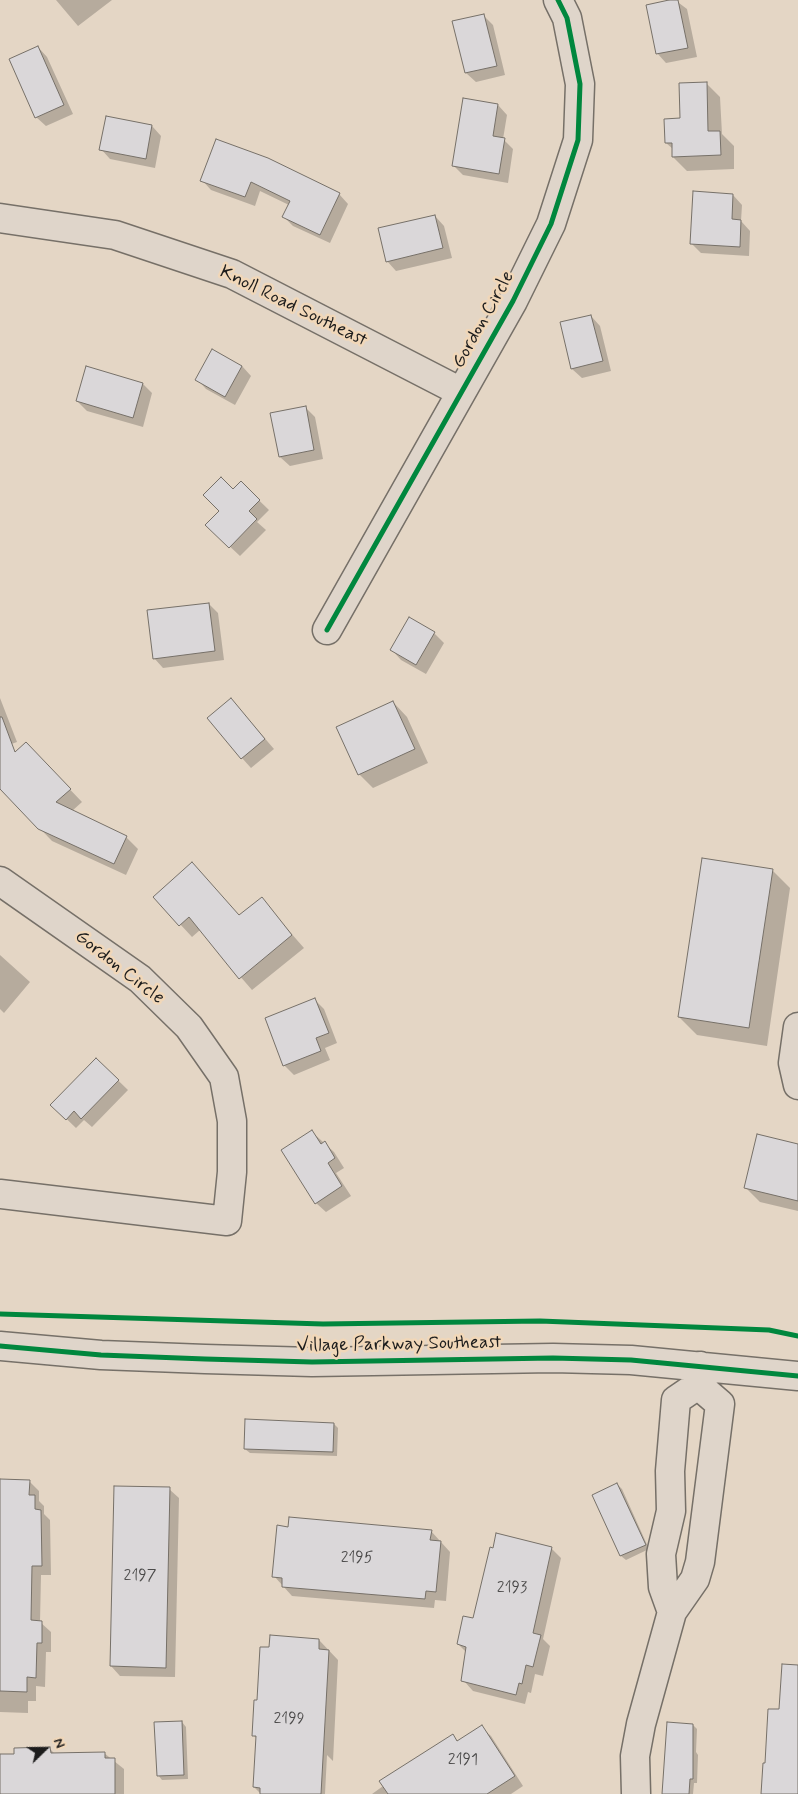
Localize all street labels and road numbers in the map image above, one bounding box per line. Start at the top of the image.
street label: Knoll Road Southeast [215,261,371,353]
street label: Gordon Circle [448,267,520,373]
street label: Gordon Circle [70,926,168,1010]
street label: Village Parkway Southeast [296,1332,502,1358]

